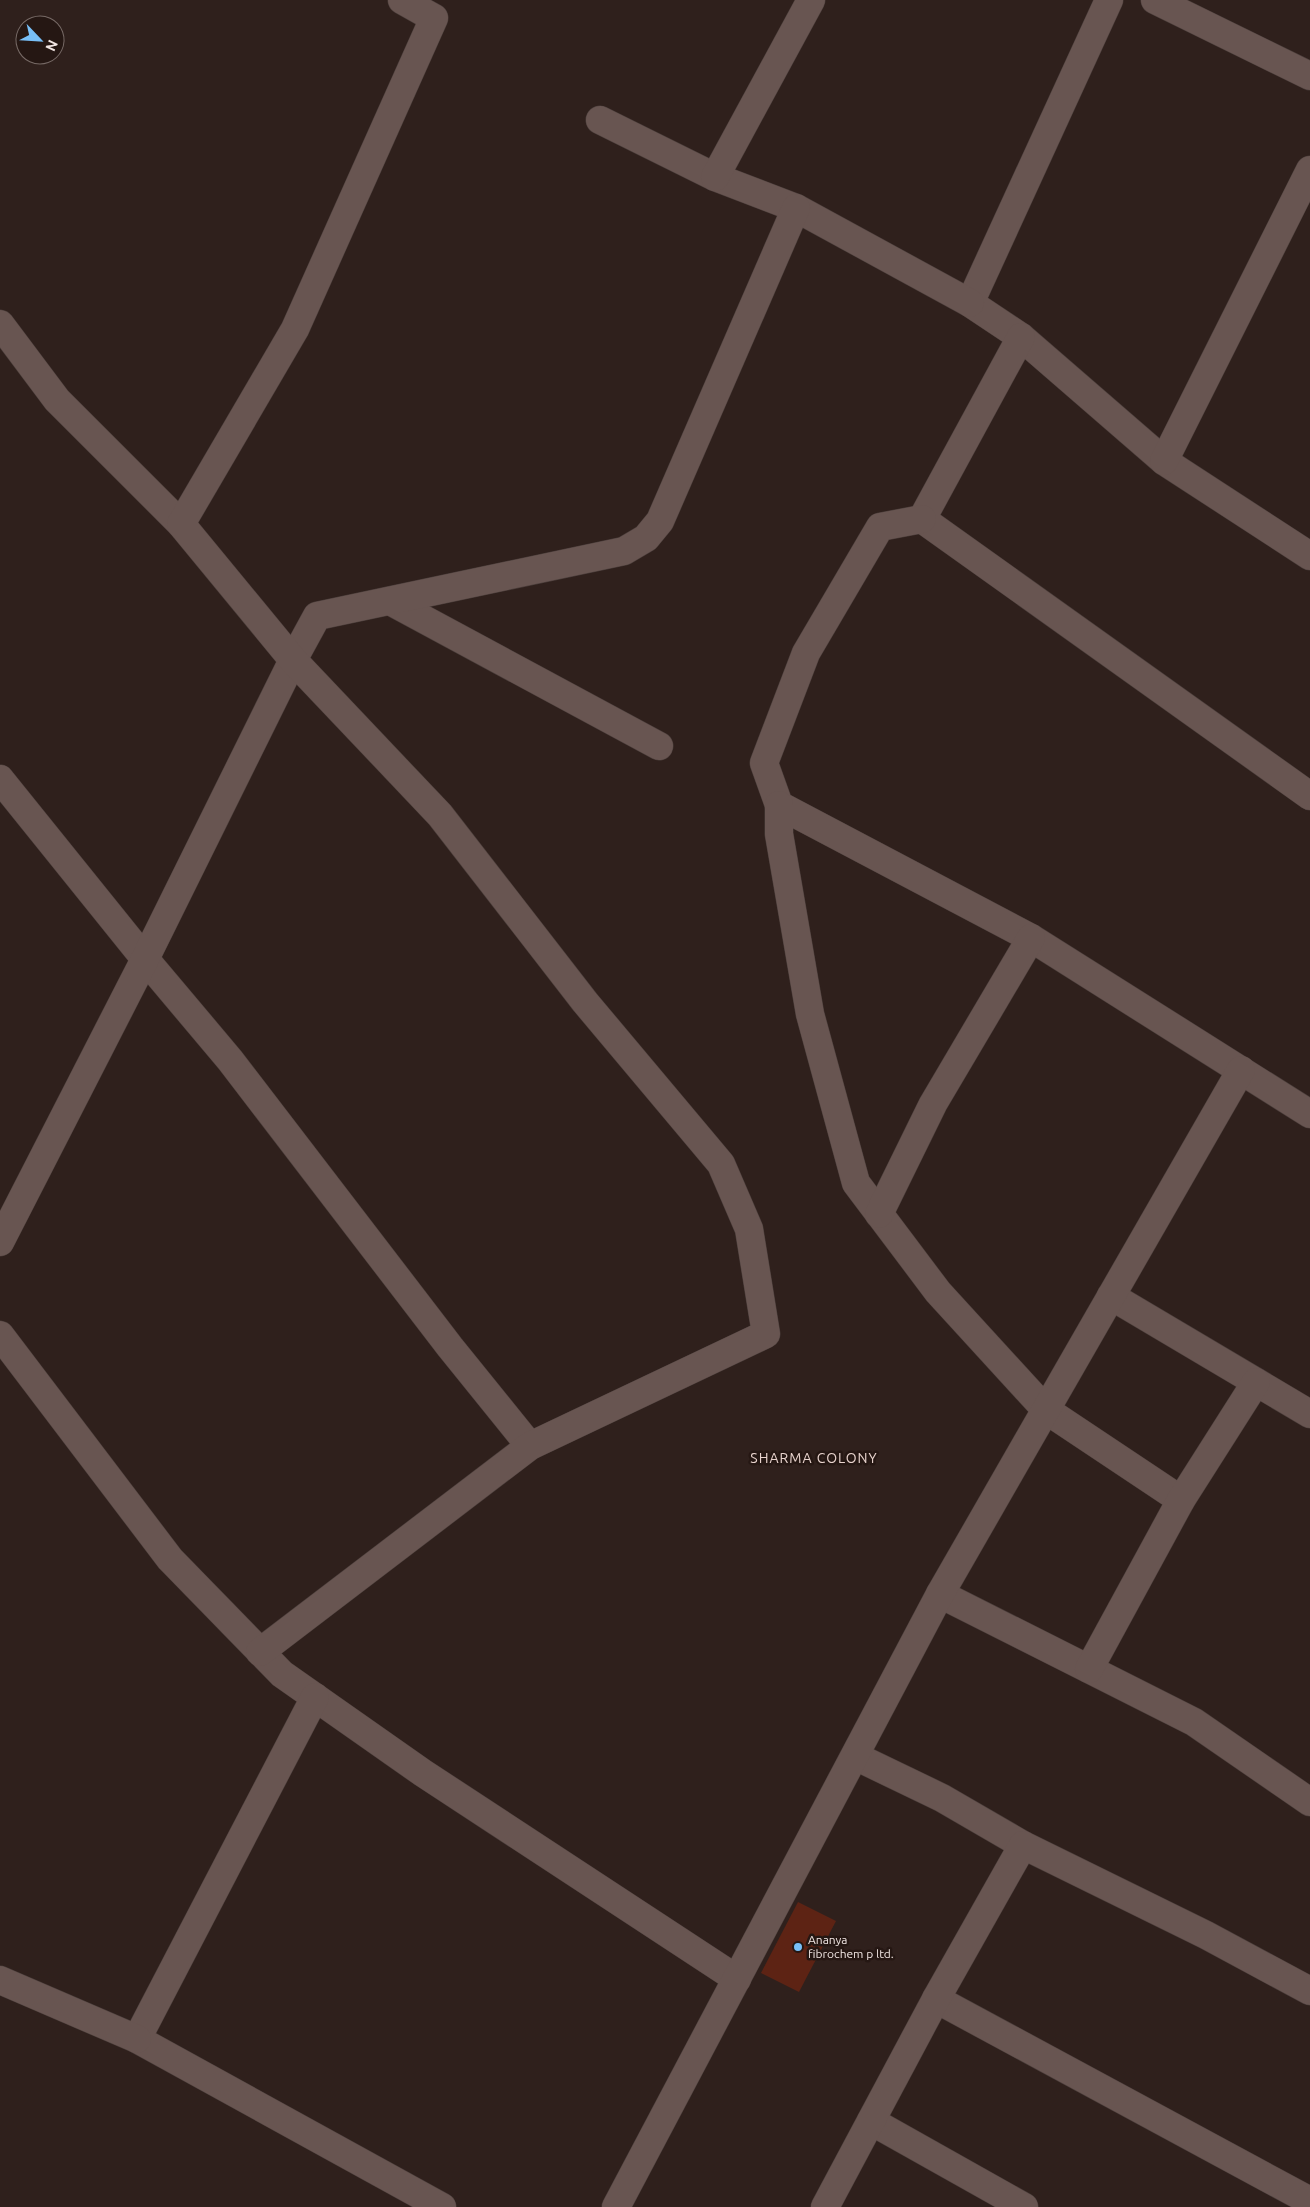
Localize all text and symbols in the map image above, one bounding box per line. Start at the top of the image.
north arrow [15,15,65,65]
text: N [42,37,61,54]
district label: SHARMA COLONY [750,1450,878,1466]
place label: Ananya fibrochem p ltd. [808,1933,894,1960]
marker: Ananya fibrochem p ltd. [792,1941,804,1953]

